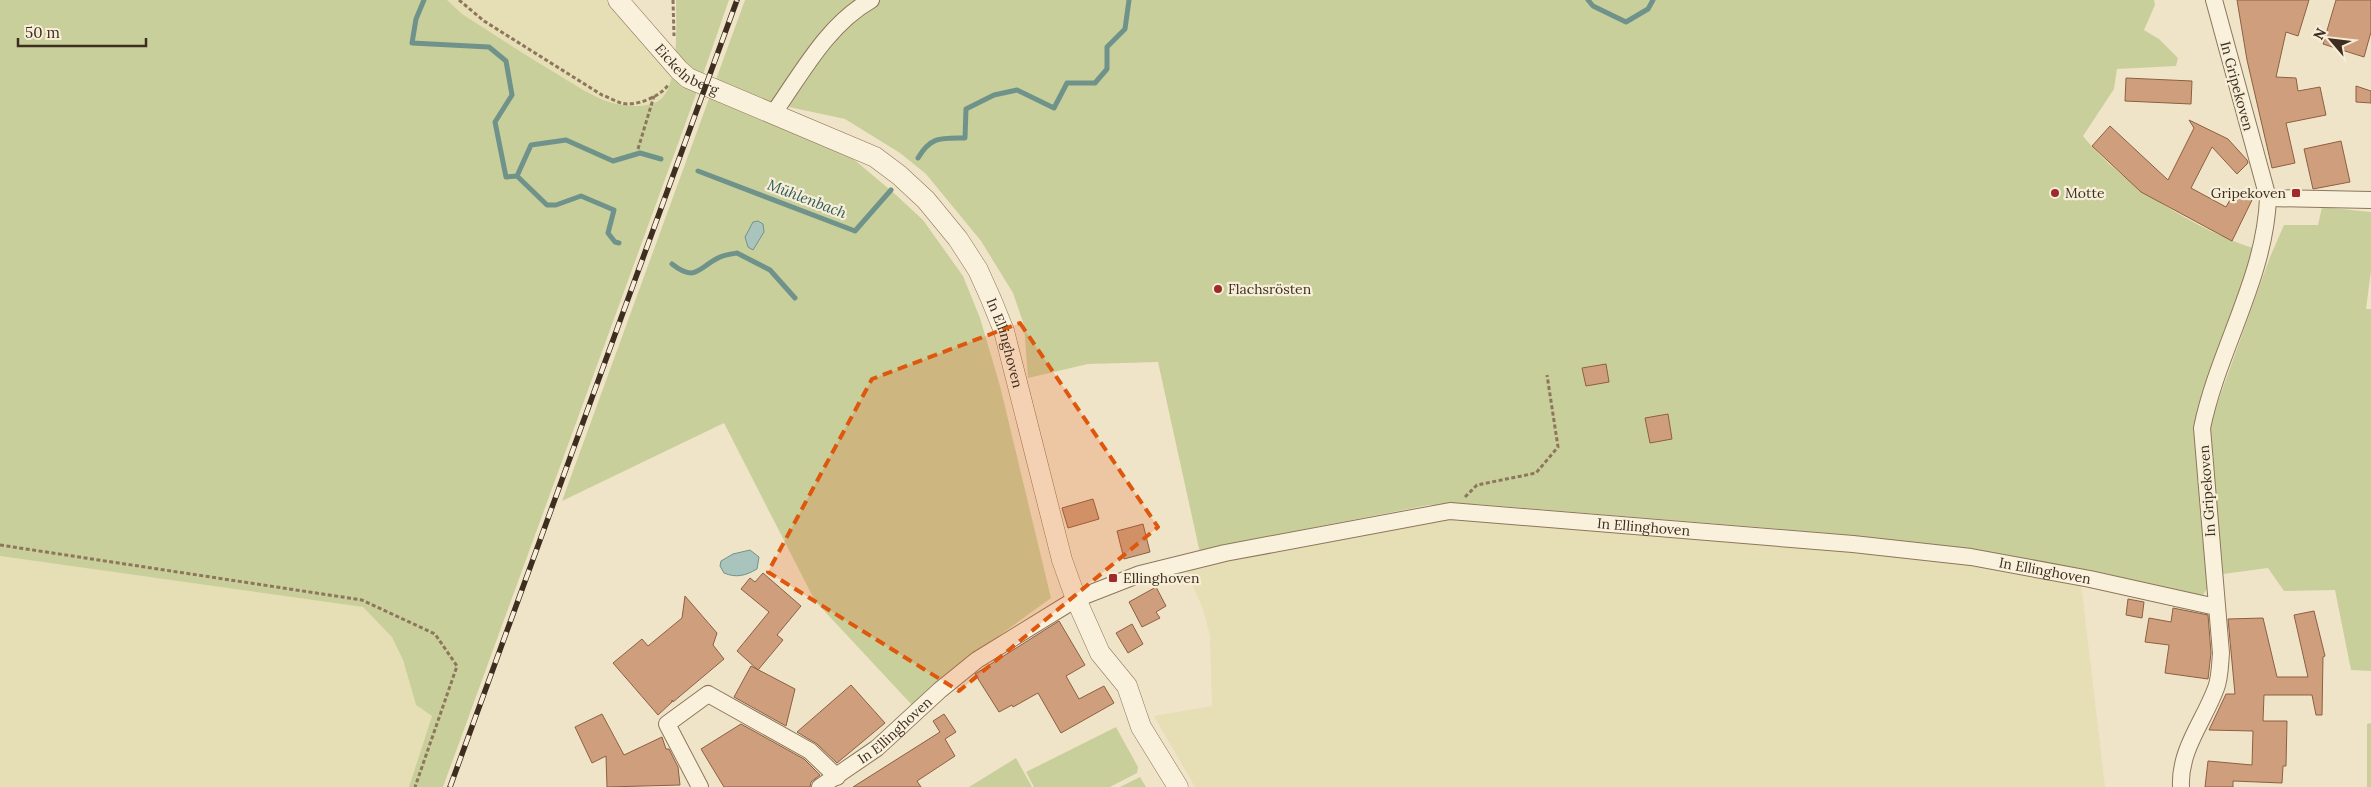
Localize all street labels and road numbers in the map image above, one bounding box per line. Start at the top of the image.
street label: In Gripekoven [2216,39,2258,133]
street label: Eickelnberg [651,40,722,99]
street label: In Ellinghoven [983,295,1027,390]
street label: In Gripekoven [2195,444,2219,538]
street label: In Ellinghoven [1596,514,1691,540]
street label: In Ellinghoven [1997,553,2093,588]
street label: In Ellinghoven [854,693,936,768]

